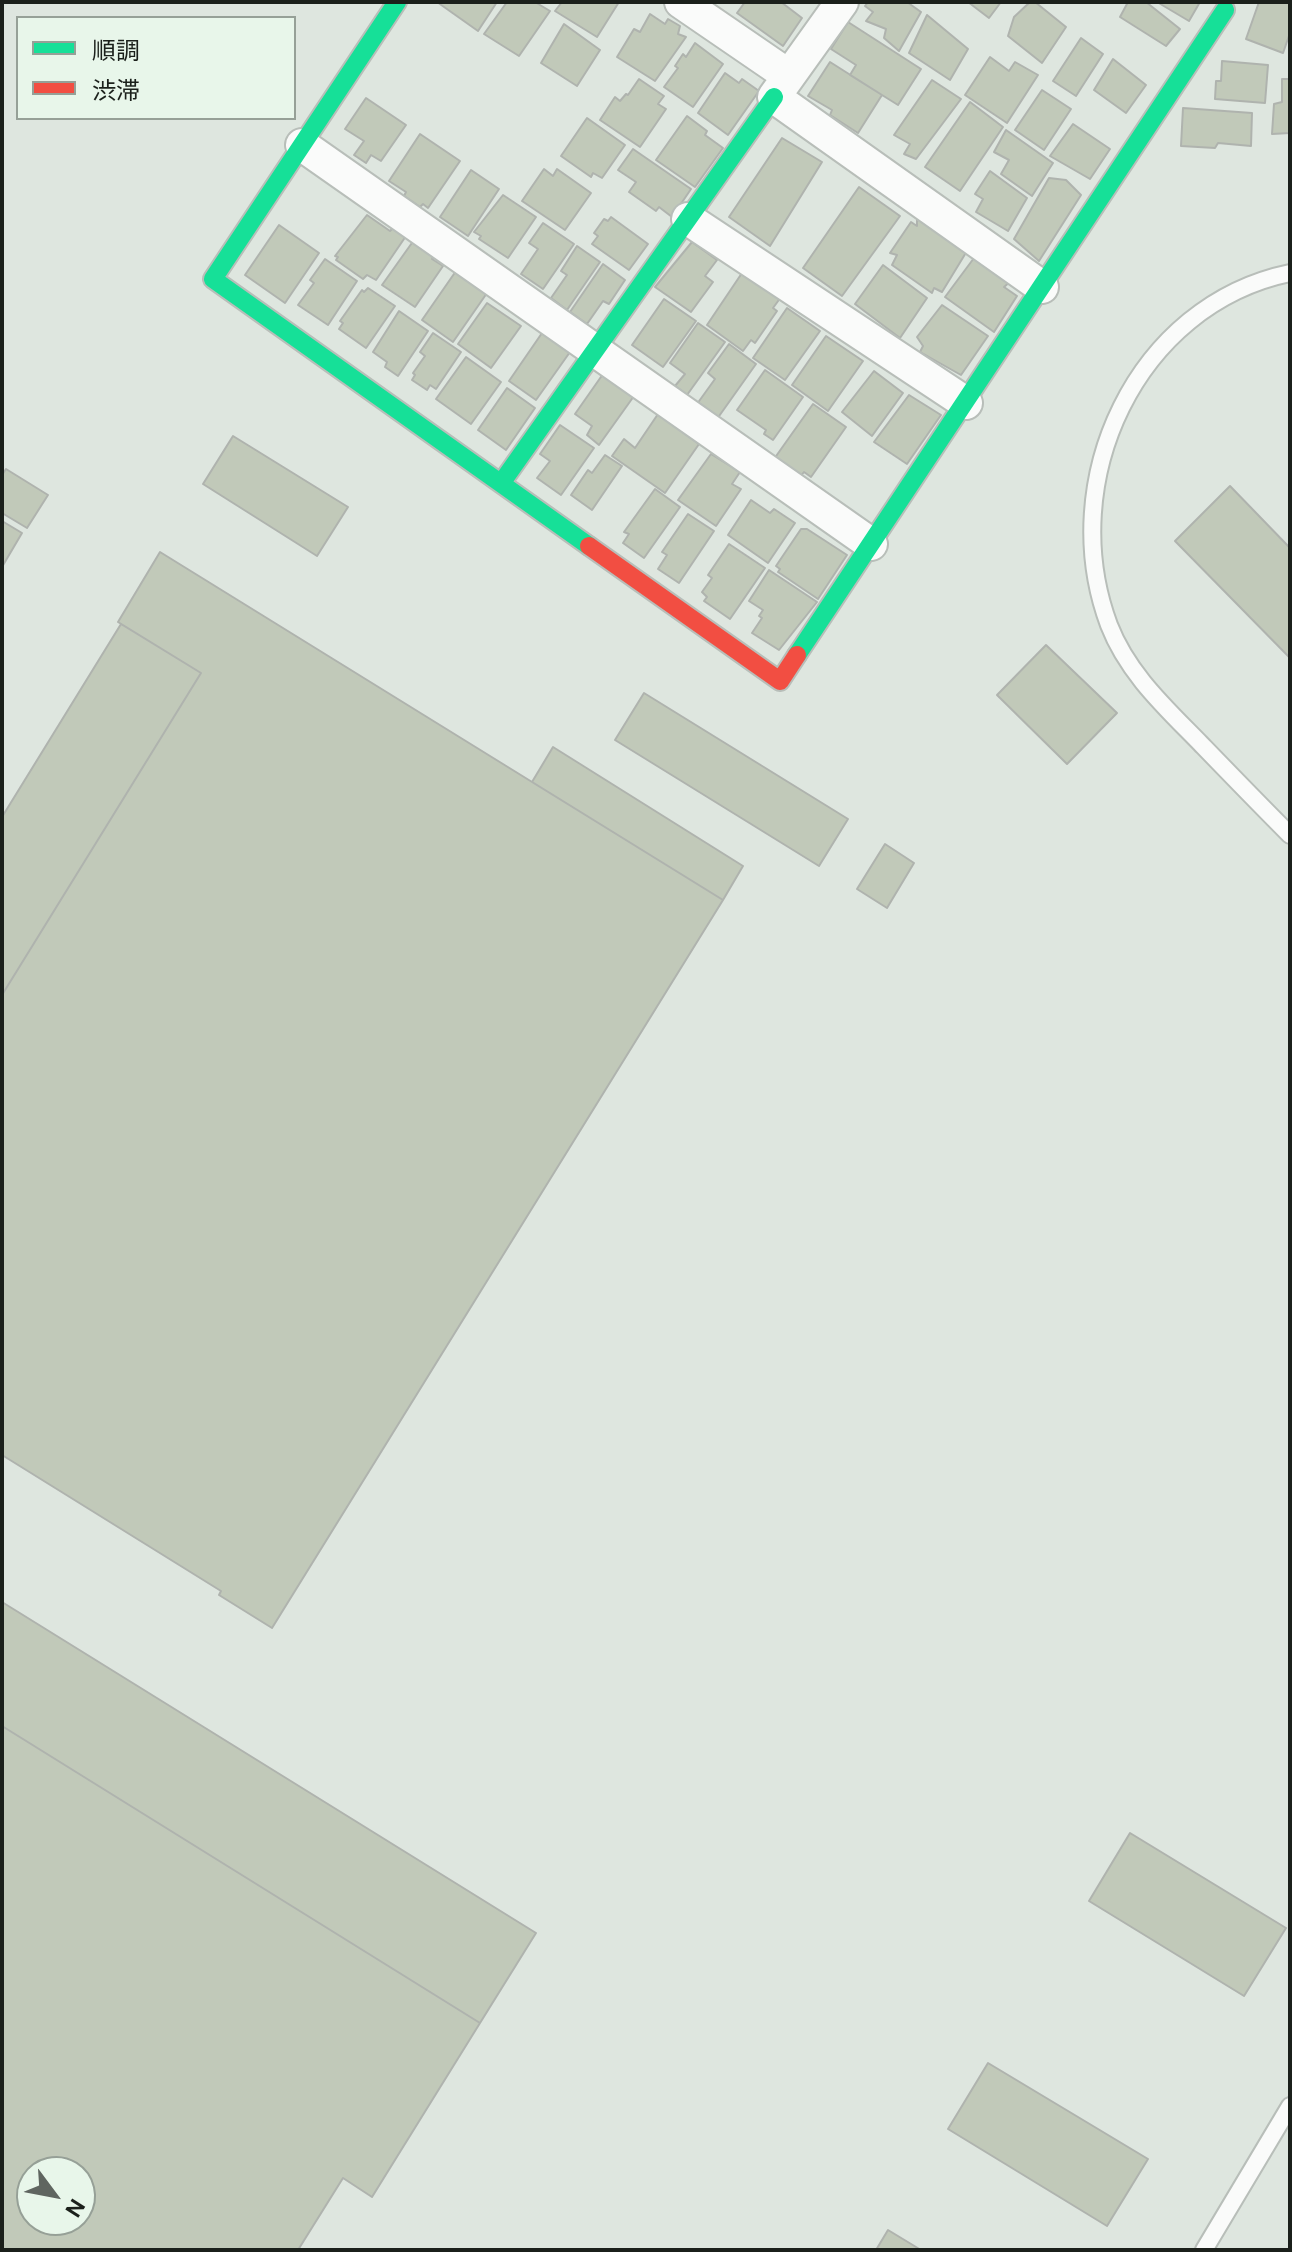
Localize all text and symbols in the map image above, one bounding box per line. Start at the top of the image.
legend [16,16,296,120]
text: 順調 [92,35,140,66]
text: 渋滞 [92,75,140,106]
north arrow [16,2156,96,2236]
text: N [59,2193,92,2222]

